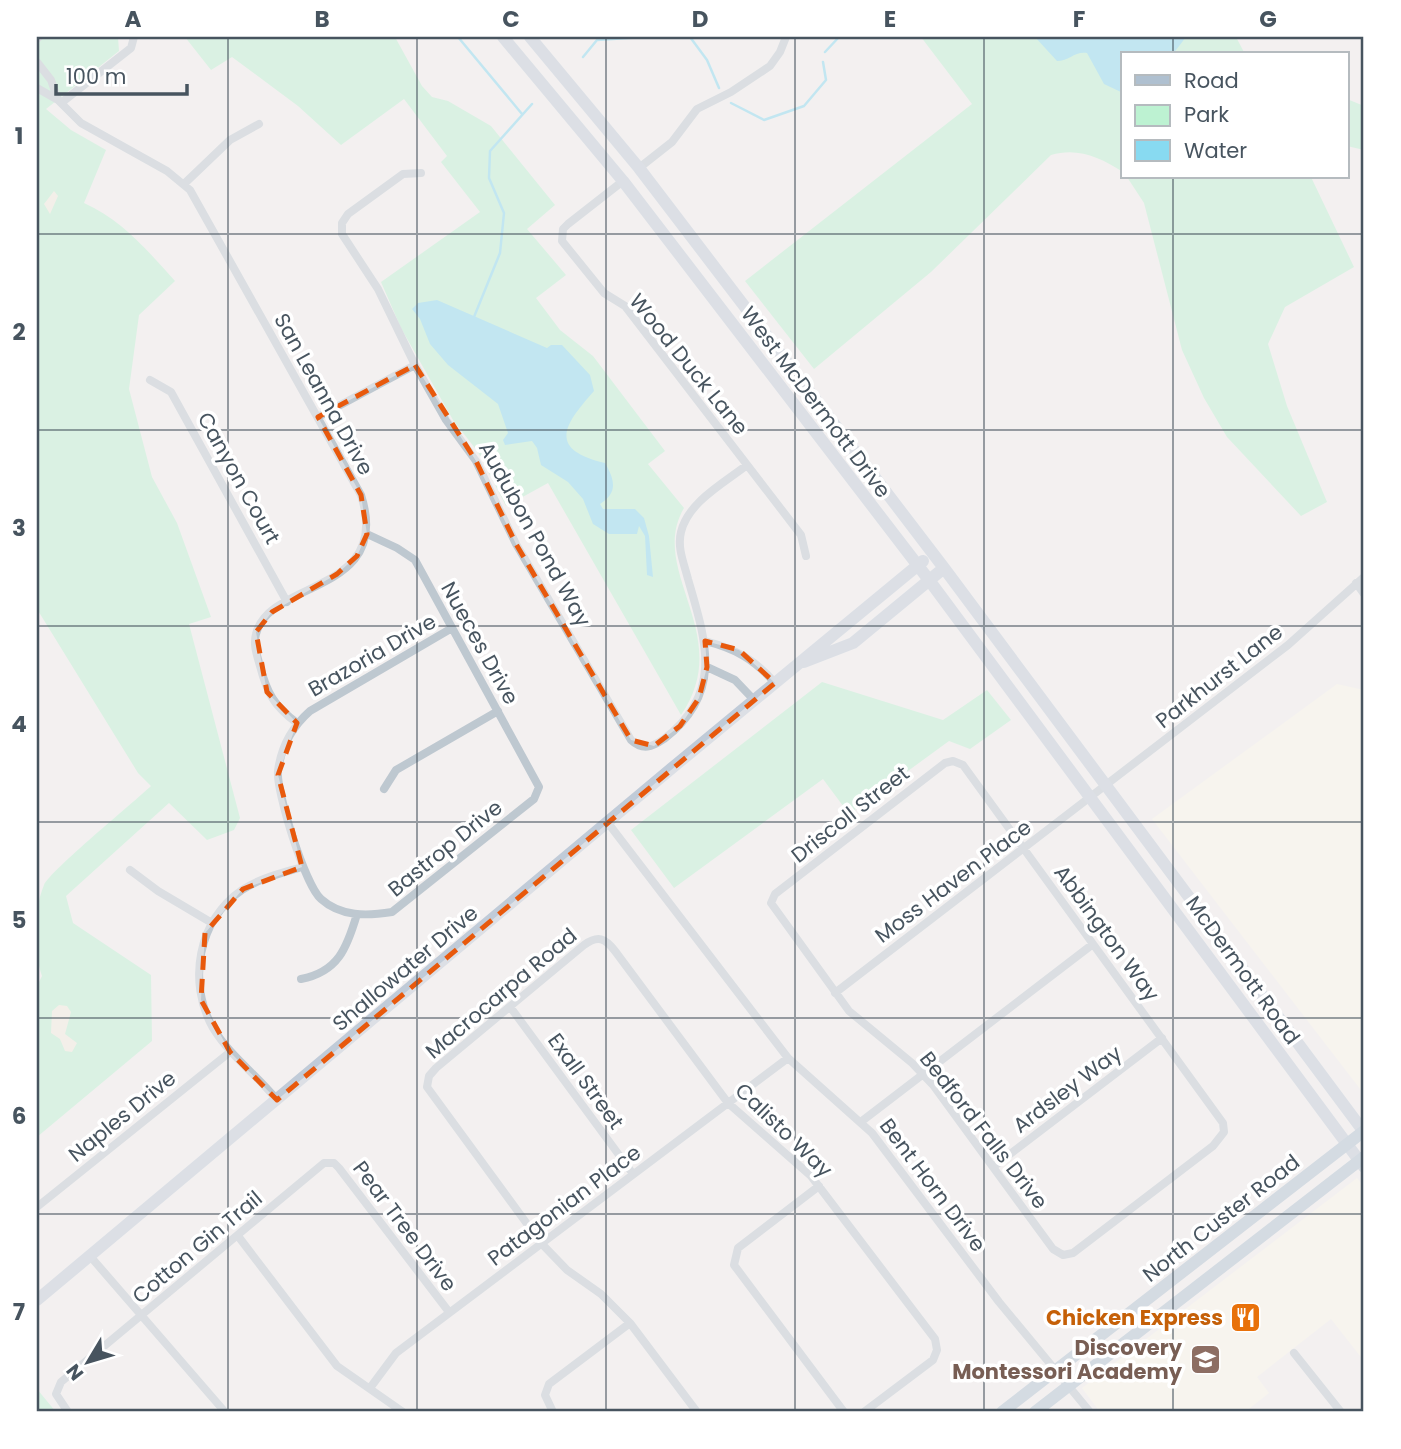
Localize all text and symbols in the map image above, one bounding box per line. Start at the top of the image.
text: A [125,3,142,35]
text: B [314,3,330,35]
text: C [502,3,520,35]
text: D [692,3,708,35]
text: E [884,3,896,35]
text: F [1073,3,1085,35]
text: G [1259,3,1277,35]
scale bar [56,52,187,96]
legend [1121,52,1348,178]
text: 100 m [66,62,126,91]
text: Road [1184,66,1239,95]
text: Park [1184,100,1229,129]
text: 1 [15,120,23,152]
text: Water [1184,136,1247,165]
street label: Wood Duck Lane [623,287,755,441]
street label: West McDermott Drive [734,300,898,504]
street label: San Leanna Drive [267,308,381,480]
text: 2 [12,316,26,348]
street label: Canyon Court [191,407,287,549]
street label: Audubon Pond Way [472,436,598,632]
text: 3 [12,512,26,544]
street label: Nueces Drive [434,576,526,710]
street label: Brazoria Drive [303,607,441,703]
street label: Parkhurst Lane [1150,617,1288,735]
text: 4 [11,708,27,740]
street label: Driscoll Street [785,759,915,869]
street label: Bastrop Drive [382,793,508,903]
street label: Moss Haven Place [869,813,1037,949]
street label: Abbington Way [1048,859,1166,1007]
street label: McDermott Road [1179,890,1307,1050]
street label: Shallowater Drive [326,898,484,1038]
text: 5 [12,904,26,936]
street label: Macrocarpa Road [419,921,583,1065]
street label: Exall Street [541,1027,631,1135]
street label: Ardsley Way [1007,1038,1127,1139]
street label: Bedford Falls Drive [913,1045,1055,1215]
street label: Naples Drive [62,1064,182,1168]
street label: Calisto Way [729,1076,839,1184]
text: 6 [12,1100,26,1132]
street label: Bent Horn Drive [873,1112,993,1258]
street label: Patagonian Place [481,1138,647,1272]
street label: North Custer Road [1136,1147,1306,1289]
street label: Pear Tree Drive [346,1155,464,1297]
street label: Cotton Gin Trail [126,1184,268,1310]
text: 7 [13,1296,25,1328]
restaurant icon: Chicken Express [1229,1300,1263,1334]
place label: Chicken Express [1046,1303,1223,1332]
north arrow [52,1326,122,1396]
place label: Discovery Montessori Academy [952,1333,1183,1386]
school or university icon: Discovery Montessori Academy [1188,1342,1222,1376]
text: N [60,1358,90,1386]

